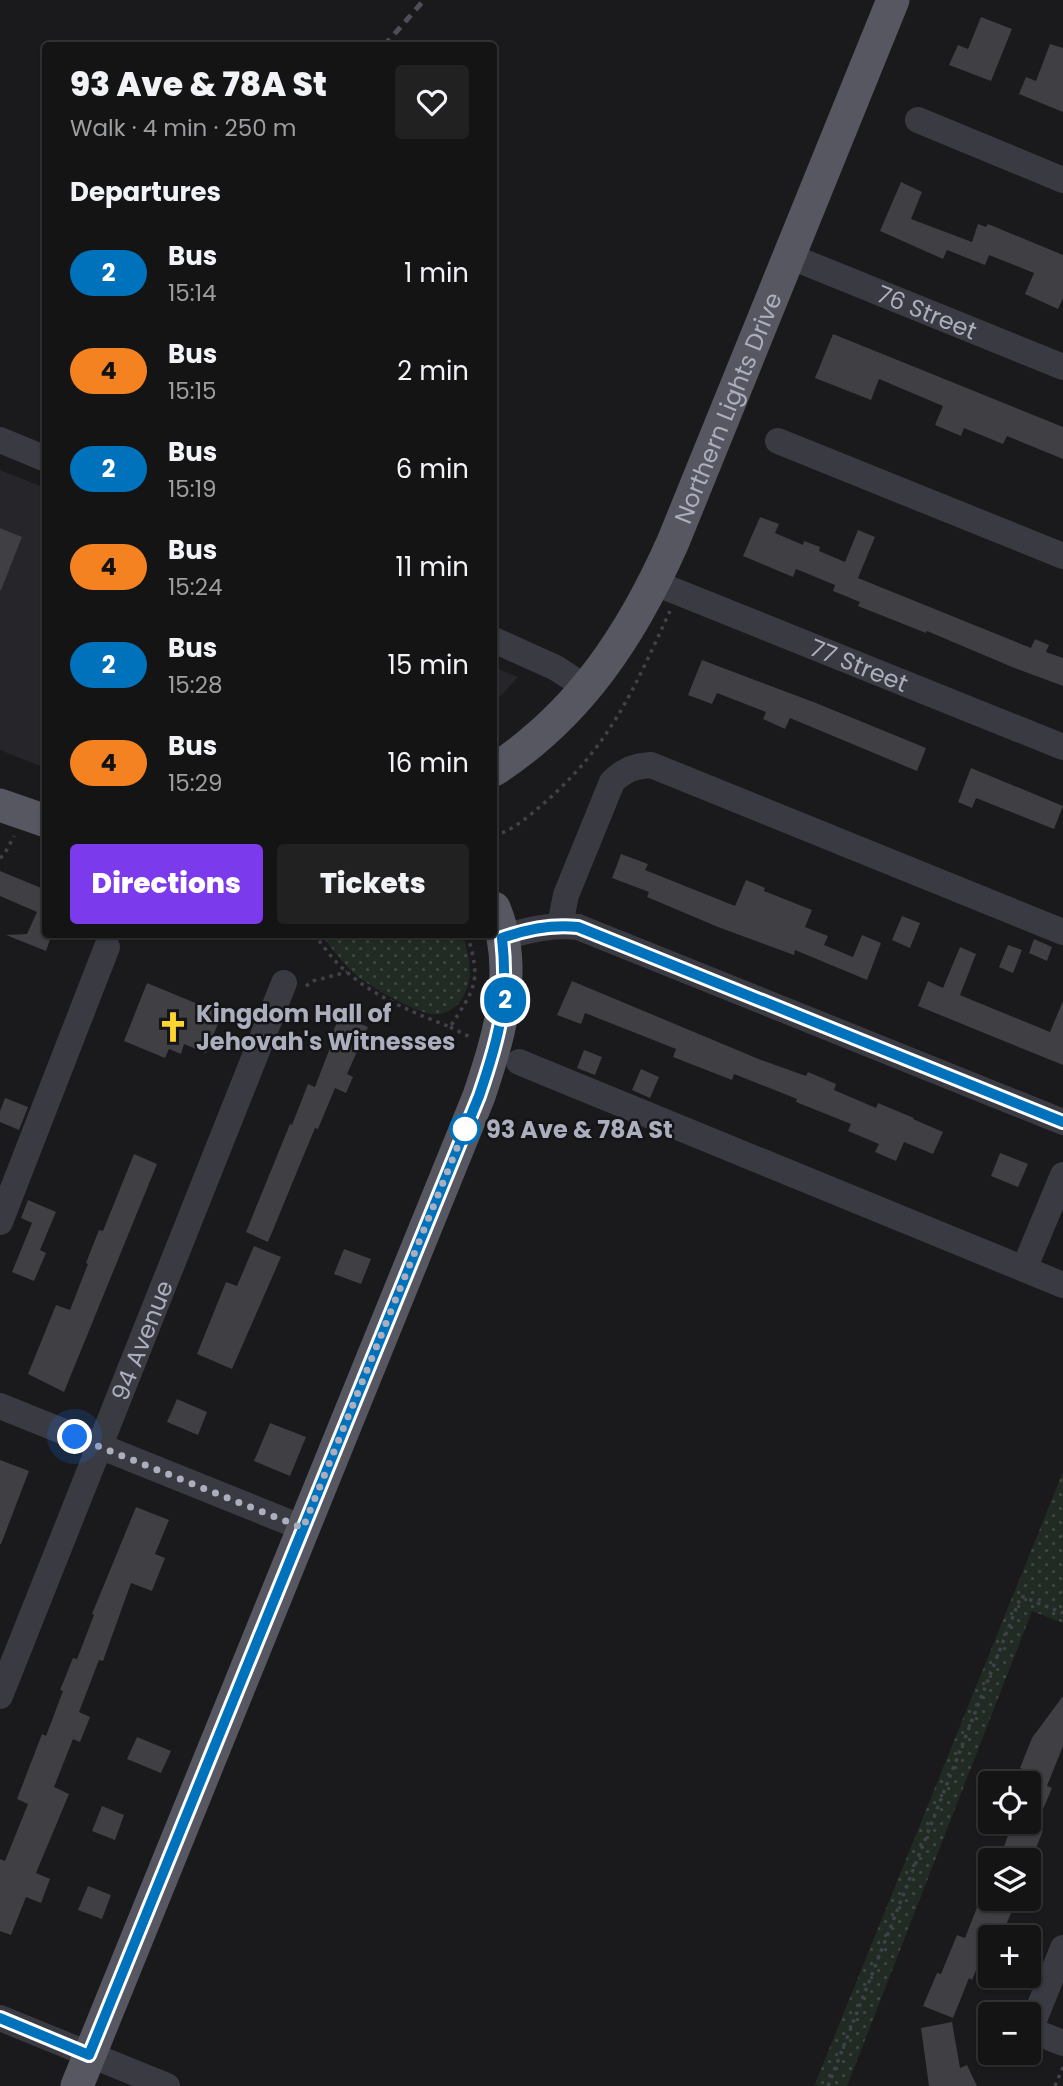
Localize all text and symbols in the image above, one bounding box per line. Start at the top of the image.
text: 93 Ave & 78A St [70,61,327,108]
button: heart [395,65,469,139]
text: Walk · 4 min · 250 m [70,112,296,144]
text: Departures [70,174,221,210]
text: Bus [168,238,217,274]
text: 1 min [404,255,469,291]
text: 2 [102,256,115,289]
text: 15:14 [168,277,217,309]
street label: 76 Street [872,277,982,347]
street label: Northern Lights Drive [666,287,789,528]
text: Bus [168,336,217,372]
text: 2 min [397,353,469,389]
text: 4 [100,354,117,387]
text: 15:15 [168,375,217,407]
text: Bus [168,434,217,470]
text: 6 min [396,451,469,487]
text: 2 [102,452,115,485]
text: 15:19 [168,473,217,505]
text: Bus [168,532,217,568]
text: 11 min [396,549,469,585]
text: 4 [100,550,117,583]
text: 15:24 [168,571,222,603]
text: Bus [168,630,217,666]
street label: 77 Street [805,631,913,700]
text: 15 min [388,647,469,683]
text: 2 [102,648,115,681]
text: 15:28 [168,669,222,701]
text: Bus [168,728,217,764]
text: 16 min [387,745,469,781]
text: 4 [100,746,117,779]
text: 15:29 [168,767,222,799]
button: Directions [70,844,263,924]
button: Tickets [277,844,469,924]
line badge: 2 [482,977,528,1023]
text: 2 [498,983,512,1016]
place label: Kingdom Hall of Jehovah's Witnesses [196,997,455,1058]
church icon: Kingdom Hall of Jehovah's Witnesses [156,1010,190,1044]
place label: 93 Ave & 78A St [486,1113,673,1146]
marker: 93 Ave & 78A St [450,1114,480,1144]
street label: 94 Avenue [103,1275,181,1405]
your location [57,1419,92,1454]
map controls [978,1771,1041,2065]
button: locate [978,1771,1041,1834]
button: layers [978,1848,1041,1911]
button: + [978,1925,1041,1988]
button: − [978,2002,1041,2065]

